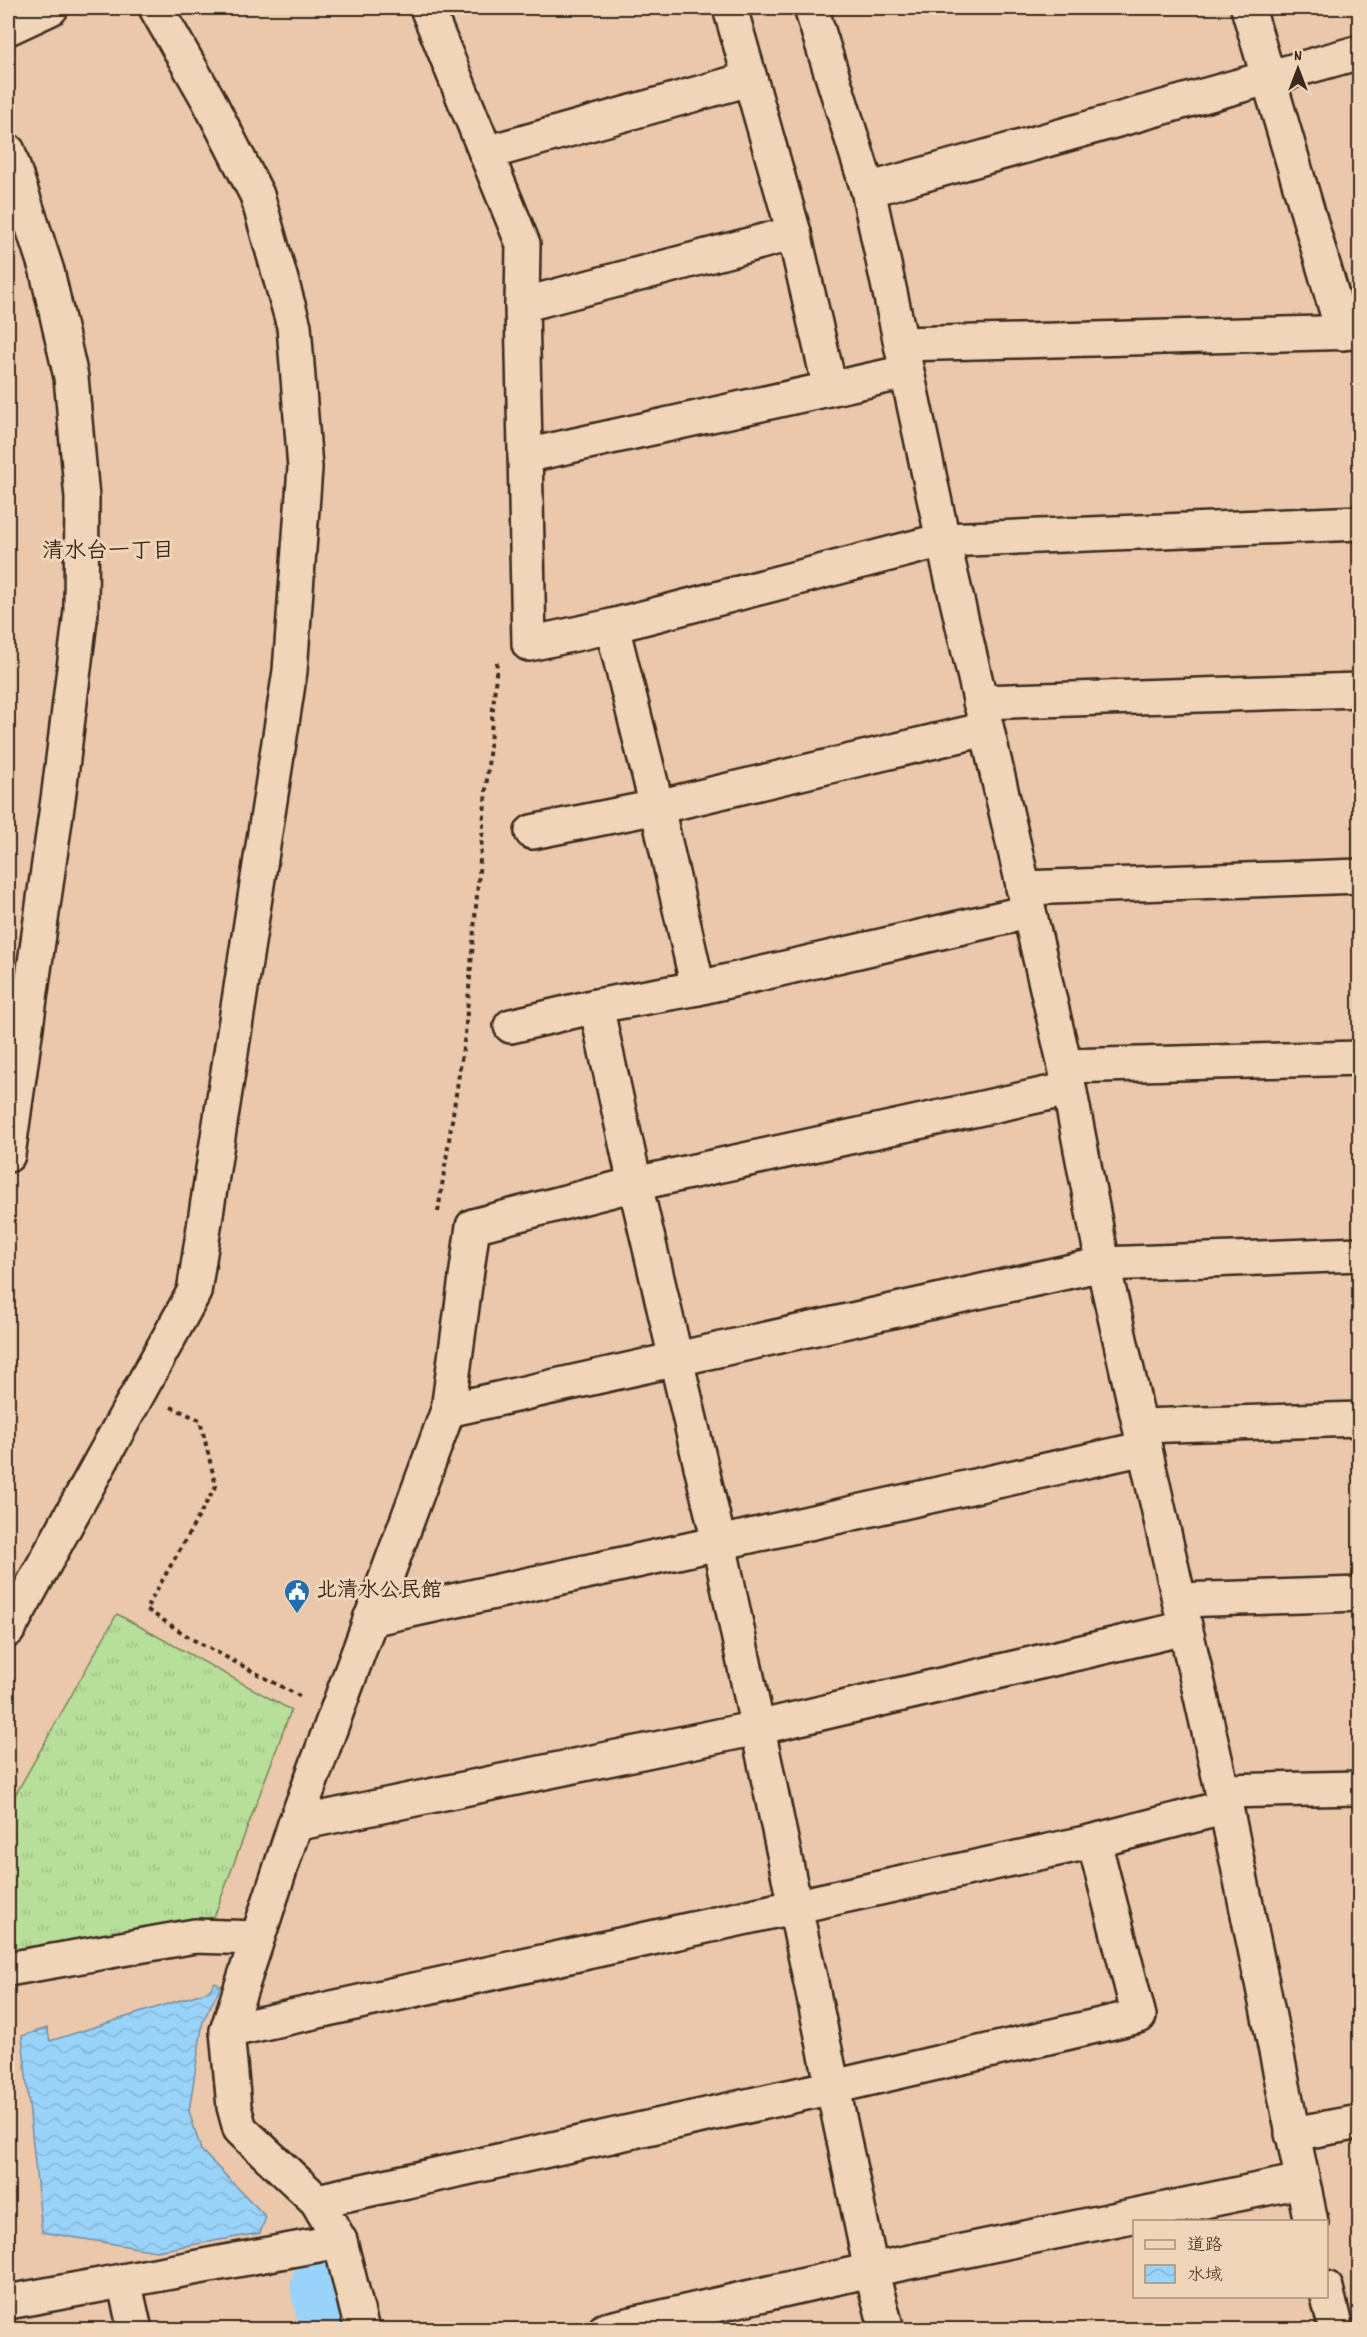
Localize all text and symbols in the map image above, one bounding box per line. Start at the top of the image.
north arrow [1268,39,1328,99]
text: N [1294,45,1302,68]
district label: 清水台一丁目 [42,537,174,568]
public building icon: 北清水公民館 [282,1577,312,1615]
place label: 北清水公民館 [316,1577,442,1607]
legend [1133,2220,1328,2298]
text: 道路 [1187,2234,1223,2259]
text: 水域 [1187,2264,1223,2289]

